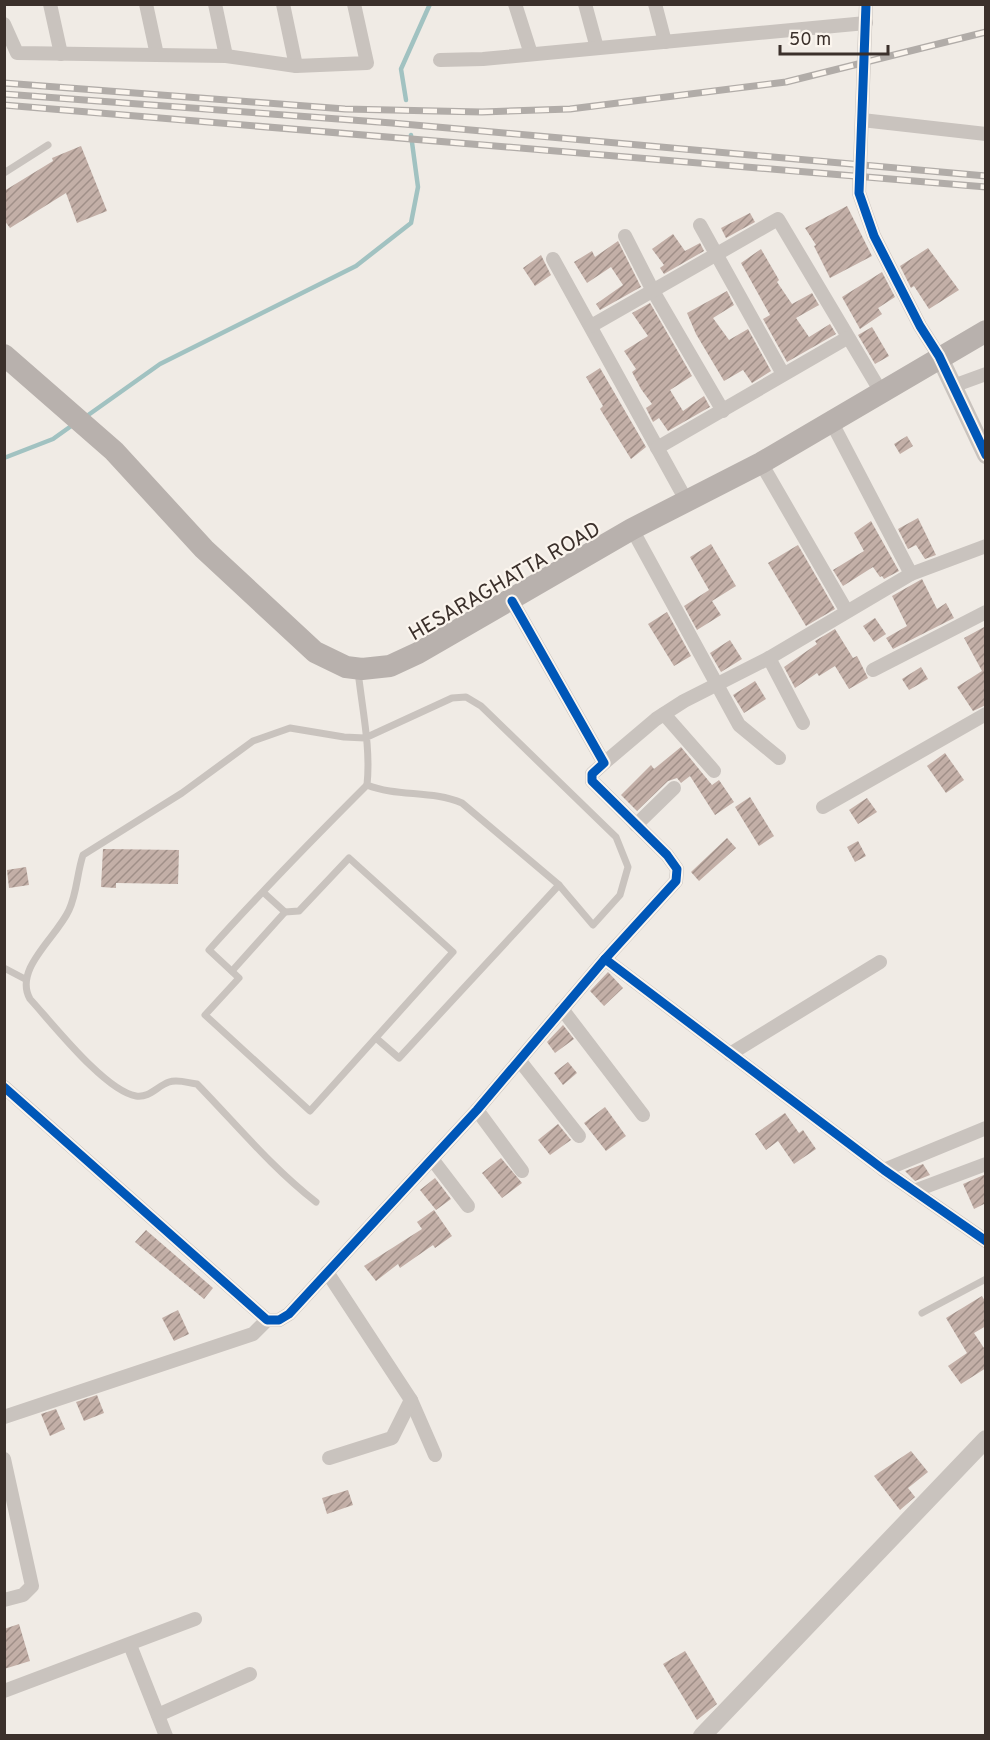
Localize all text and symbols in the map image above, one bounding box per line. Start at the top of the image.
scale bar [780,18,888,56]
text: 50 m [789,29,831,52]
street label: HESARAGHATTA ROAD [404,516,606,648]

